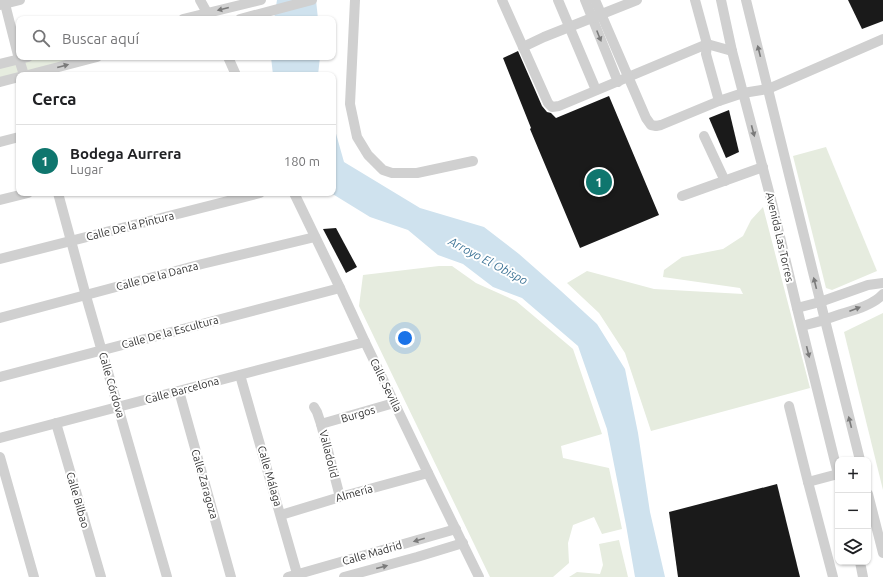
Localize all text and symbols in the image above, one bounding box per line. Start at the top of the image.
one-way arrow [217,7,229,13]
search box [16,16,336,60]
icon: search [30,27,52,49]
text: Buscar aquí [62,30,139,47]
one-way arrow [596,31,602,42]
one-way arrow [755,45,761,57]
one-way arrow [57,63,69,69]
text: Cerca [32,89,77,108]
one-way arrow [751,124,757,137]
text: Bodega Aurrera [70,145,182,162]
text: 1 [41,154,49,168]
text: 180 m [284,154,320,168]
text: Lugar [70,162,103,176]
pin: 1 [586,167,612,197]
street label: Avenida Las Torres [764,191,796,283]
street label: Calle De la Pintura [85,209,175,243]
water label: Arroyo El Obispo [446,234,530,287]
street label: Calle De la Danza [115,259,199,293]
one-way arrow [812,276,818,288]
one-way arrow [849,306,861,312]
street label: Calle De la Escultura [120,313,220,351]
your location [395,328,415,348]
one-way arrow [805,346,811,358]
street label: Calle Córdova [97,351,127,419]
street label: Calle Sevilla [368,356,404,414]
street label: Calle Barcelona [144,374,220,406]
street label: Burgos [340,403,377,425]
one-way arrow [847,416,853,428]
street label: Valladolid [317,429,341,479]
street label: Calle Málaga [256,444,284,508]
street label: Calle Zaragoza [189,448,221,520]
map controls [835,457,871,565]
button: + [835,457,871,493]
street label: Calle Bilbao [64,471,92,529]
street label: Almería [334,482,374,504]
button: − [835,493,871,529]
button: layers [835,529,871,565]
one-way arrow [412,537,424,543]
street label: Calle Madrid [341,539,403,567]
one-way arrow [375,563,388,569]

